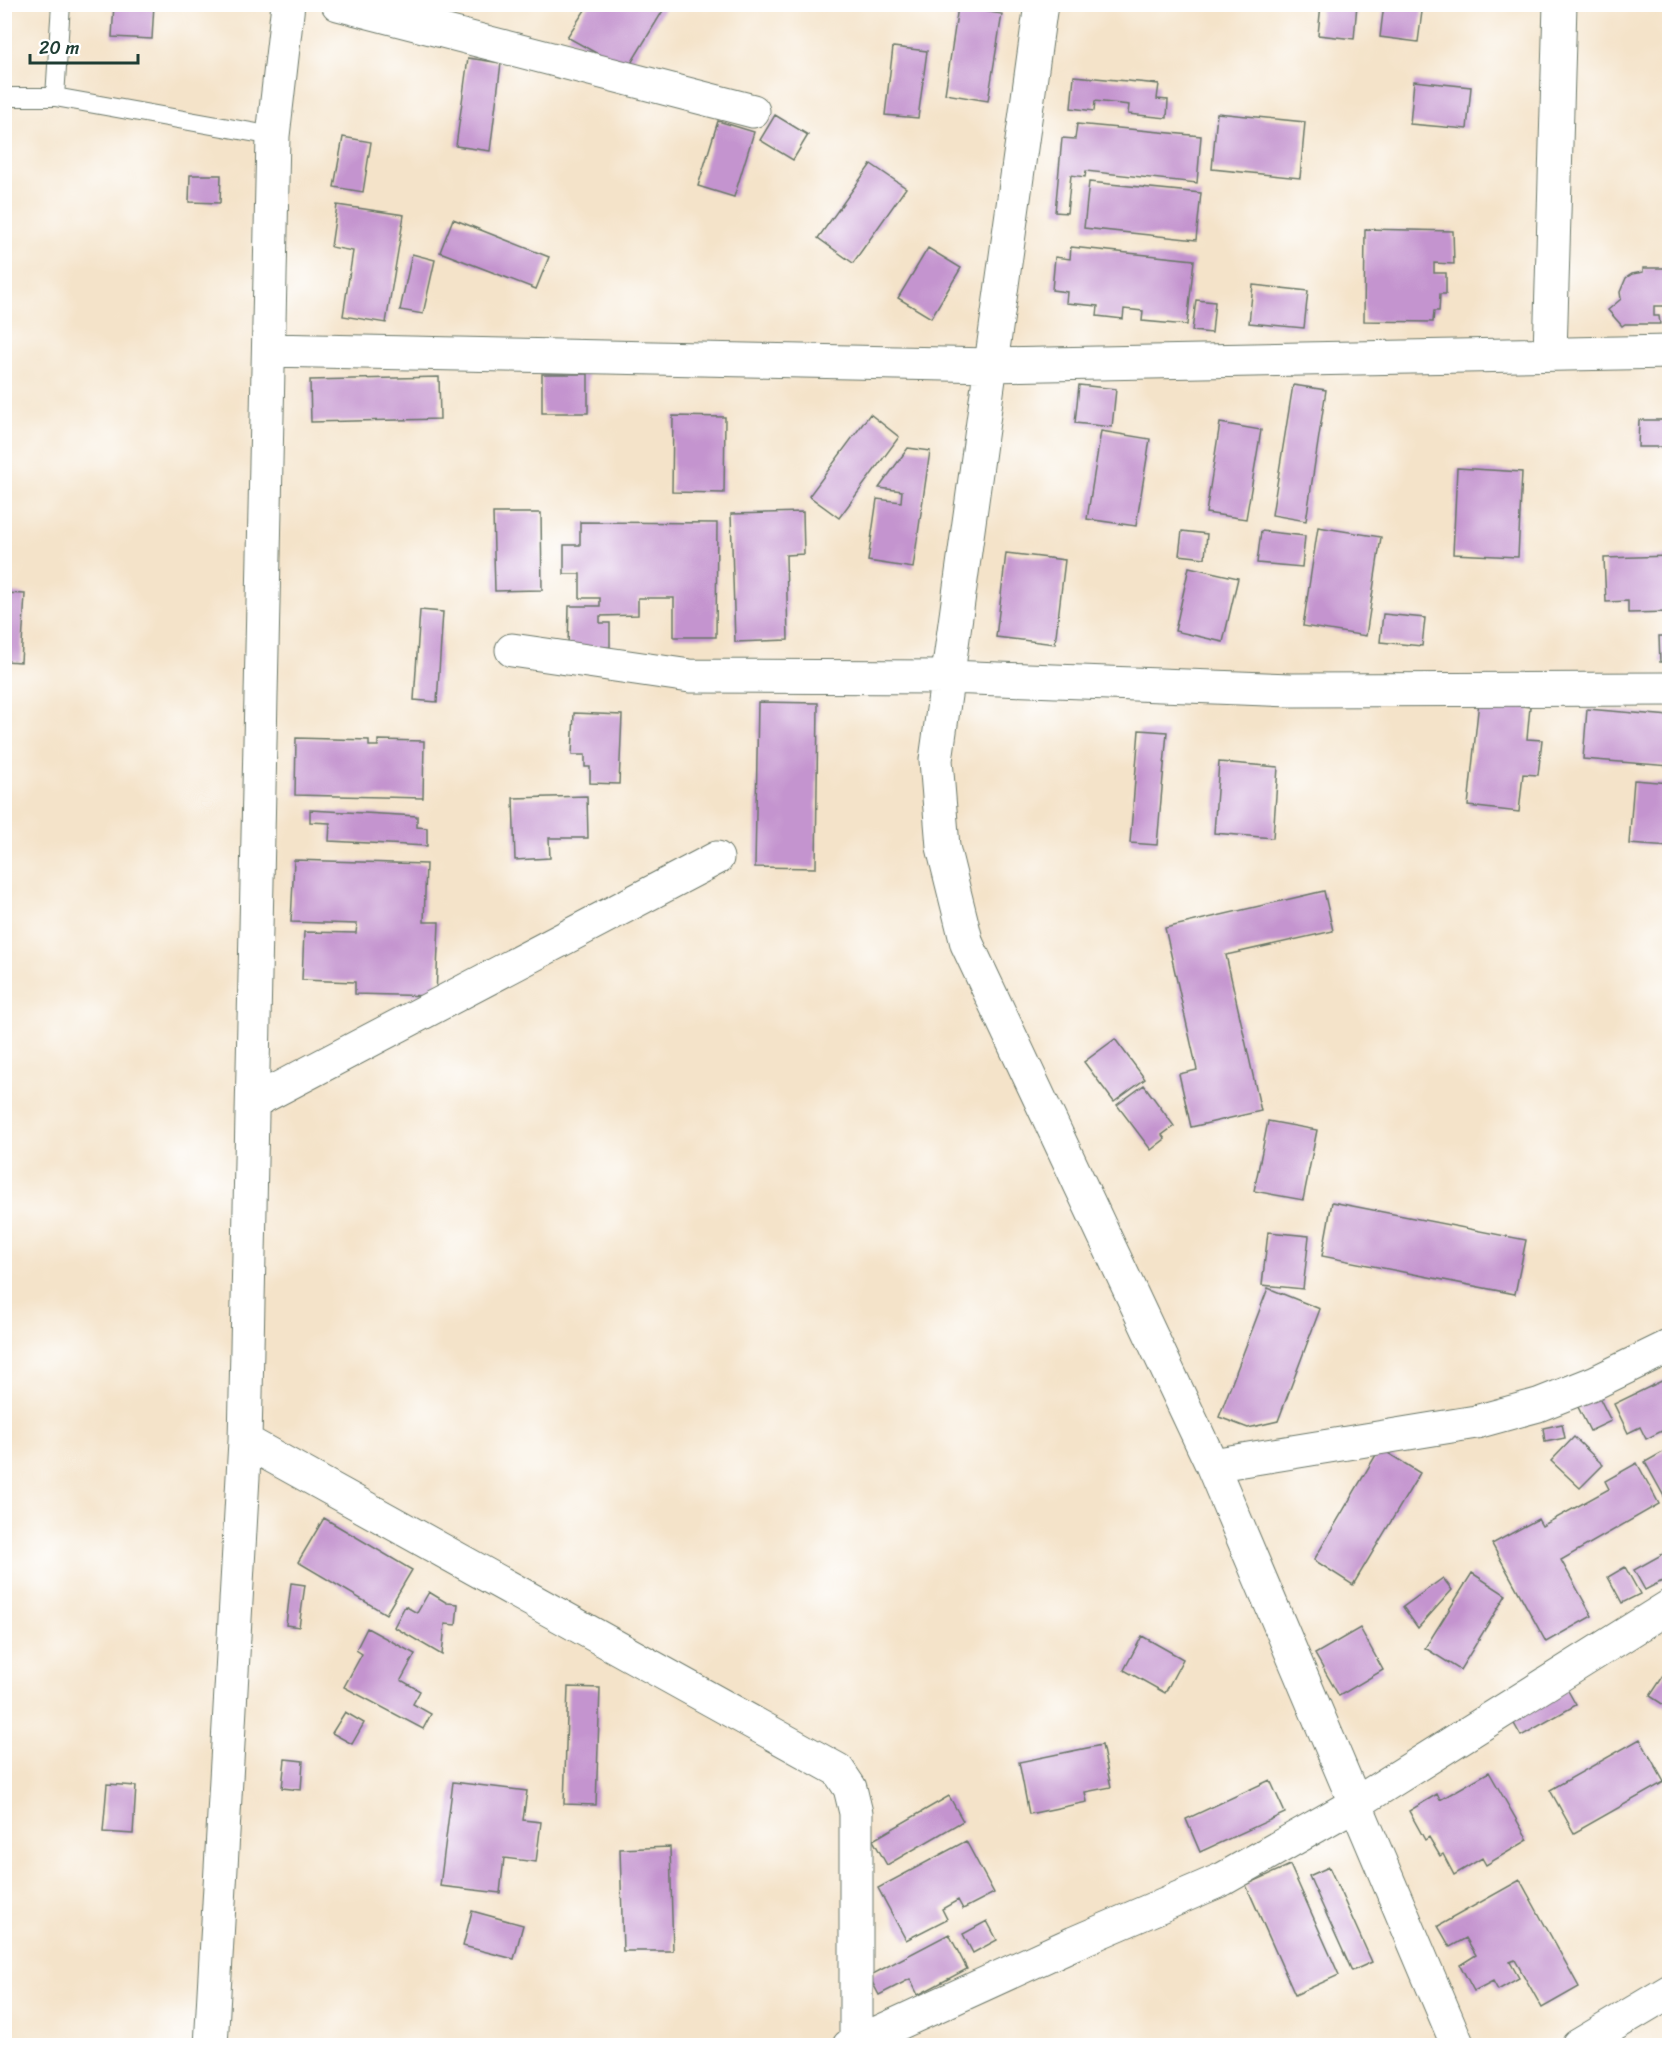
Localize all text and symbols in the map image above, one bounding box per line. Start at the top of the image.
scale bar [30,27,138,65]
text: 20 m [39,32,79,64]

